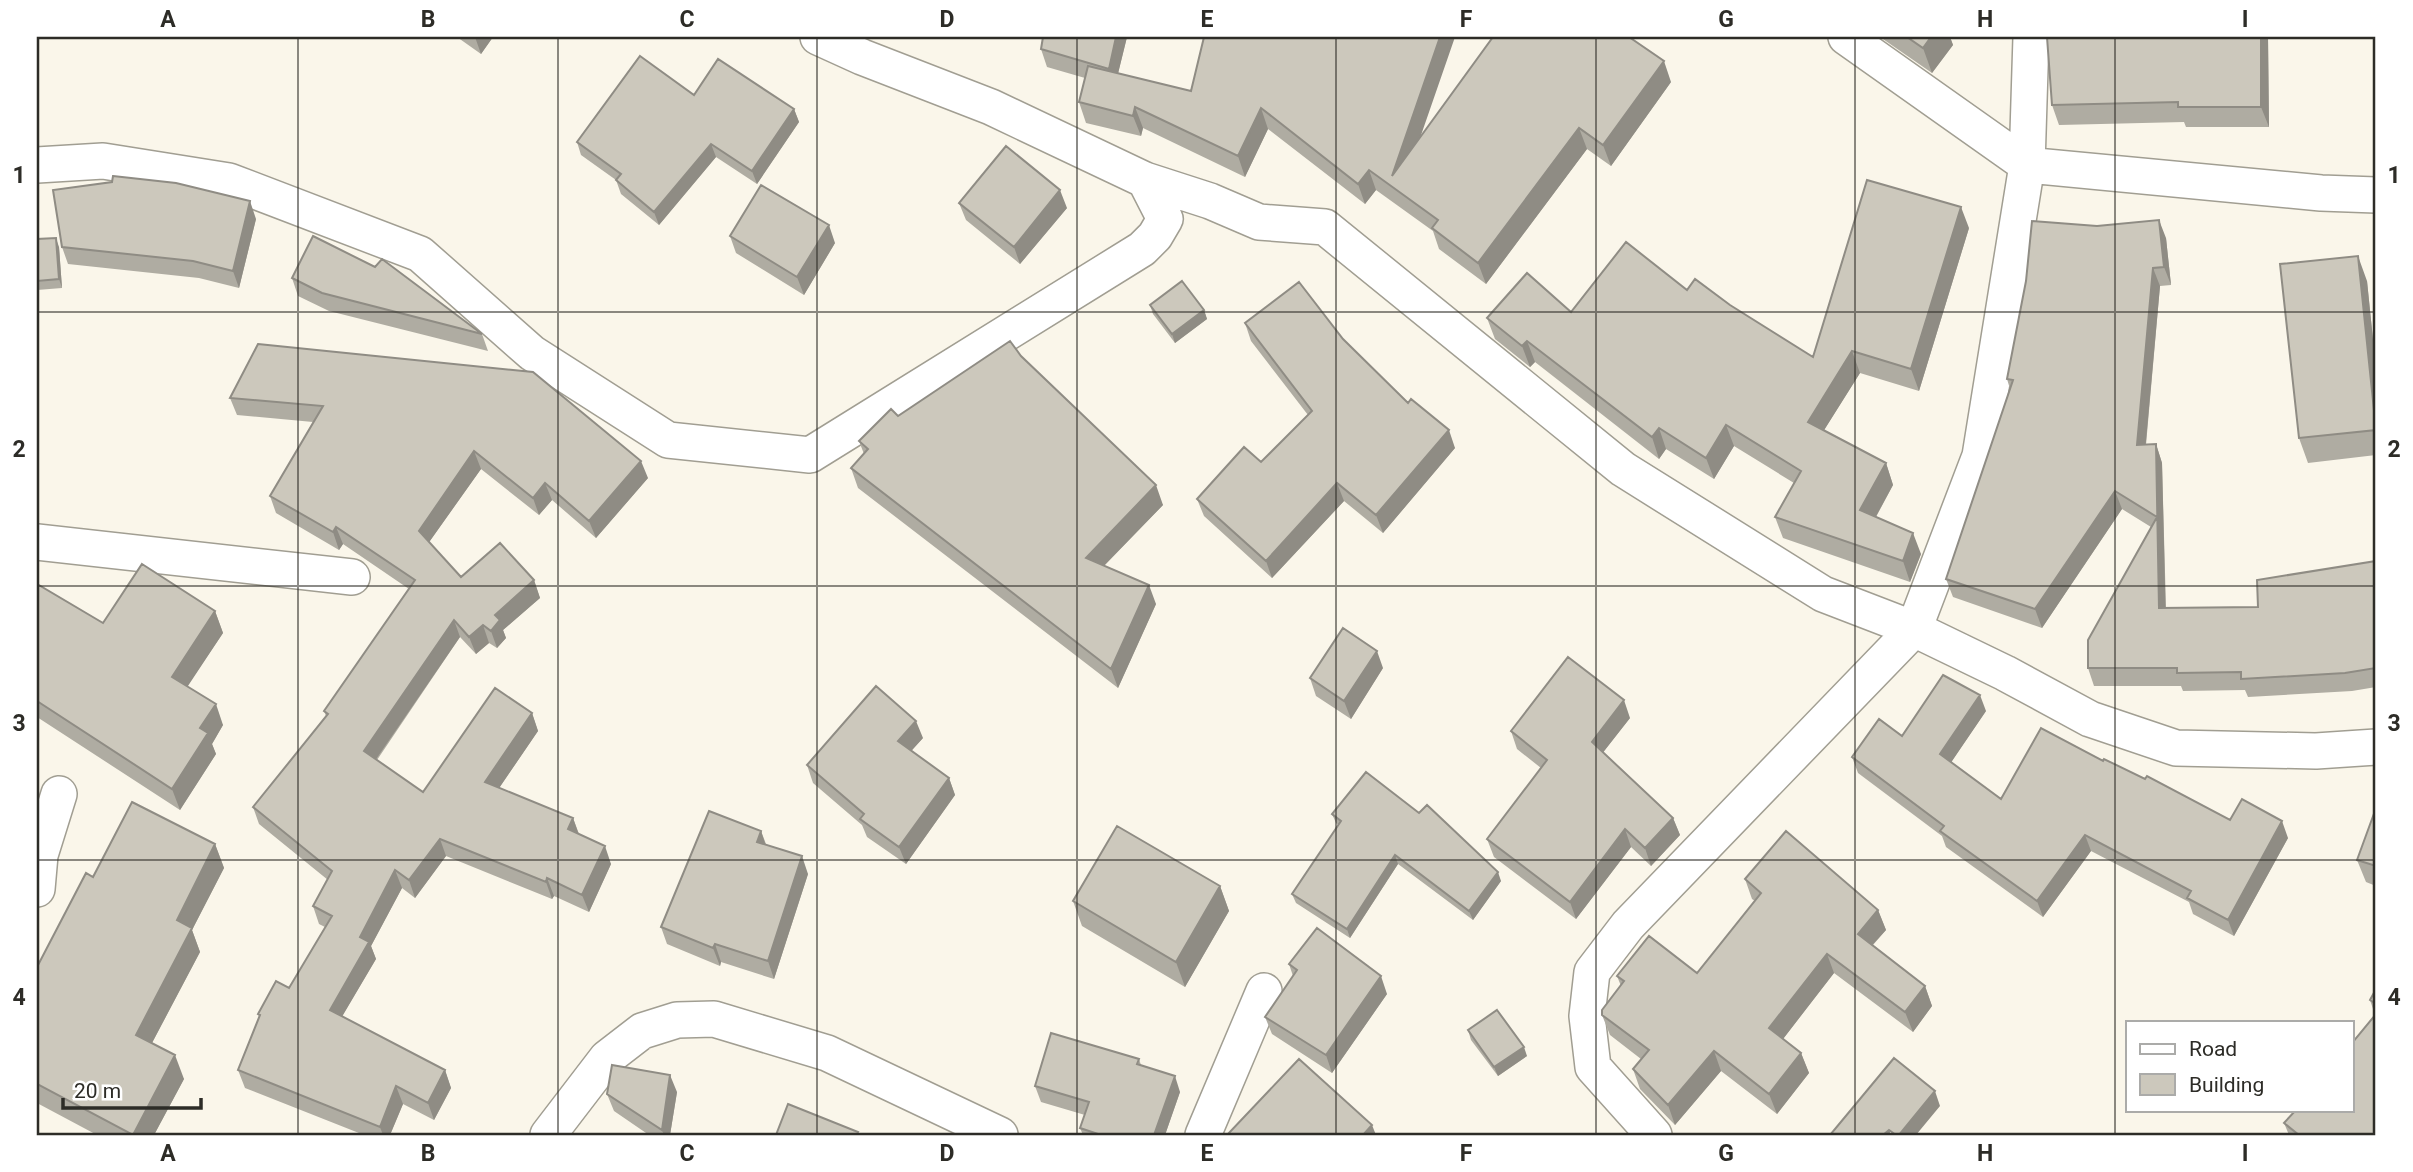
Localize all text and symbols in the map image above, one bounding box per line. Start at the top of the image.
text: A [160,6,176,33]
text: B [421,6,435,33]
text: C [679,6,695,33]
text: D [940,6,954,33]
text: E [1201,6,1214,33]
text: F [1460,6,1473,33]
text: G [1718,6,1734,33]
text: H [1977,6,1993,33]
text: I [2242,6,2248,33]
text: 1 [12,162,26,189]
text: 1 [2387,162,2401,189]
text: 2 [12,436,26,463]
text: 2 [2387,436,2401,463]
text: 3 [12,710,26,737]
text: 3 [2387,710,2401,737]
text: 4 [12,984,26,1011]
text: 4 [2387,984,2401,1011]
legend [2126,1021,2354,1112]
text: Road [2189,1037,2237,1061]
scale bar [63,1067,201,1111]
text: Building [2189,1073,2264,1097]
text: 20 m [74,1079,121,1103]
text: A [160,1140,176,1167]
text: B [421,1140,435,1167]
text: C [679,1140,695,1167]
text: D [940,1140,954,1167]
text: E [1201,1140,1214,1167]
text: F [1460,1140,1473,1167]
text: G [1718,1140,1734,1167]
text: H [1977,1140,1993,1167]
text: I [2242,1140,2248,1167]

